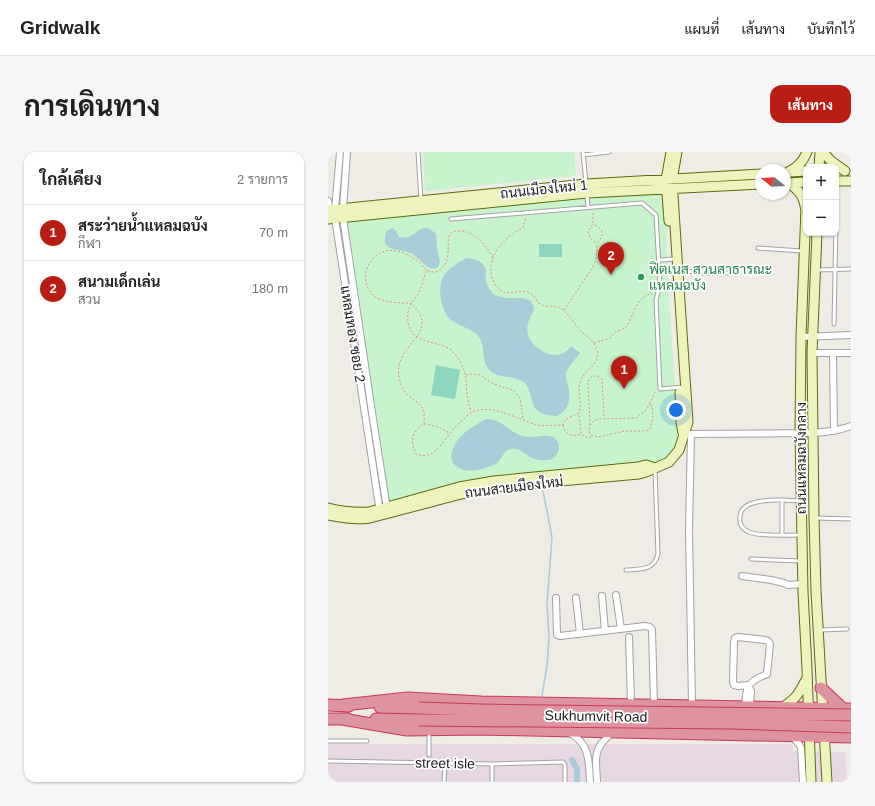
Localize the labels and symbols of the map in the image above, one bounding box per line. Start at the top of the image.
north arrow [755,164,791,200]
street label: ถนนเมืองใหม่ 1 [499,175,589,202]
pin: 2 [598,242,624,275]
place label: ฟิตเนส สวนสาธารณะ แหลมฉบัง [649,261,772,293]
marker: ฟิตเนส สวนสาธารณะ แหลมฉบัง [636,272,646,282]
street label: แหลมทอง ซอย 2 [337,284,369,384]
pin: 1 [611,356,637,389]
your location [666,400,686,420]
street label: ถนนแหลมฉบังกลาง [793,402,809,514]
street label: ถนนสายเมืองใหม่ [464,472,564,501]
street label: Sukhumvit Road [545,707,647,725]
street label: street isle [415,754,475,772]

